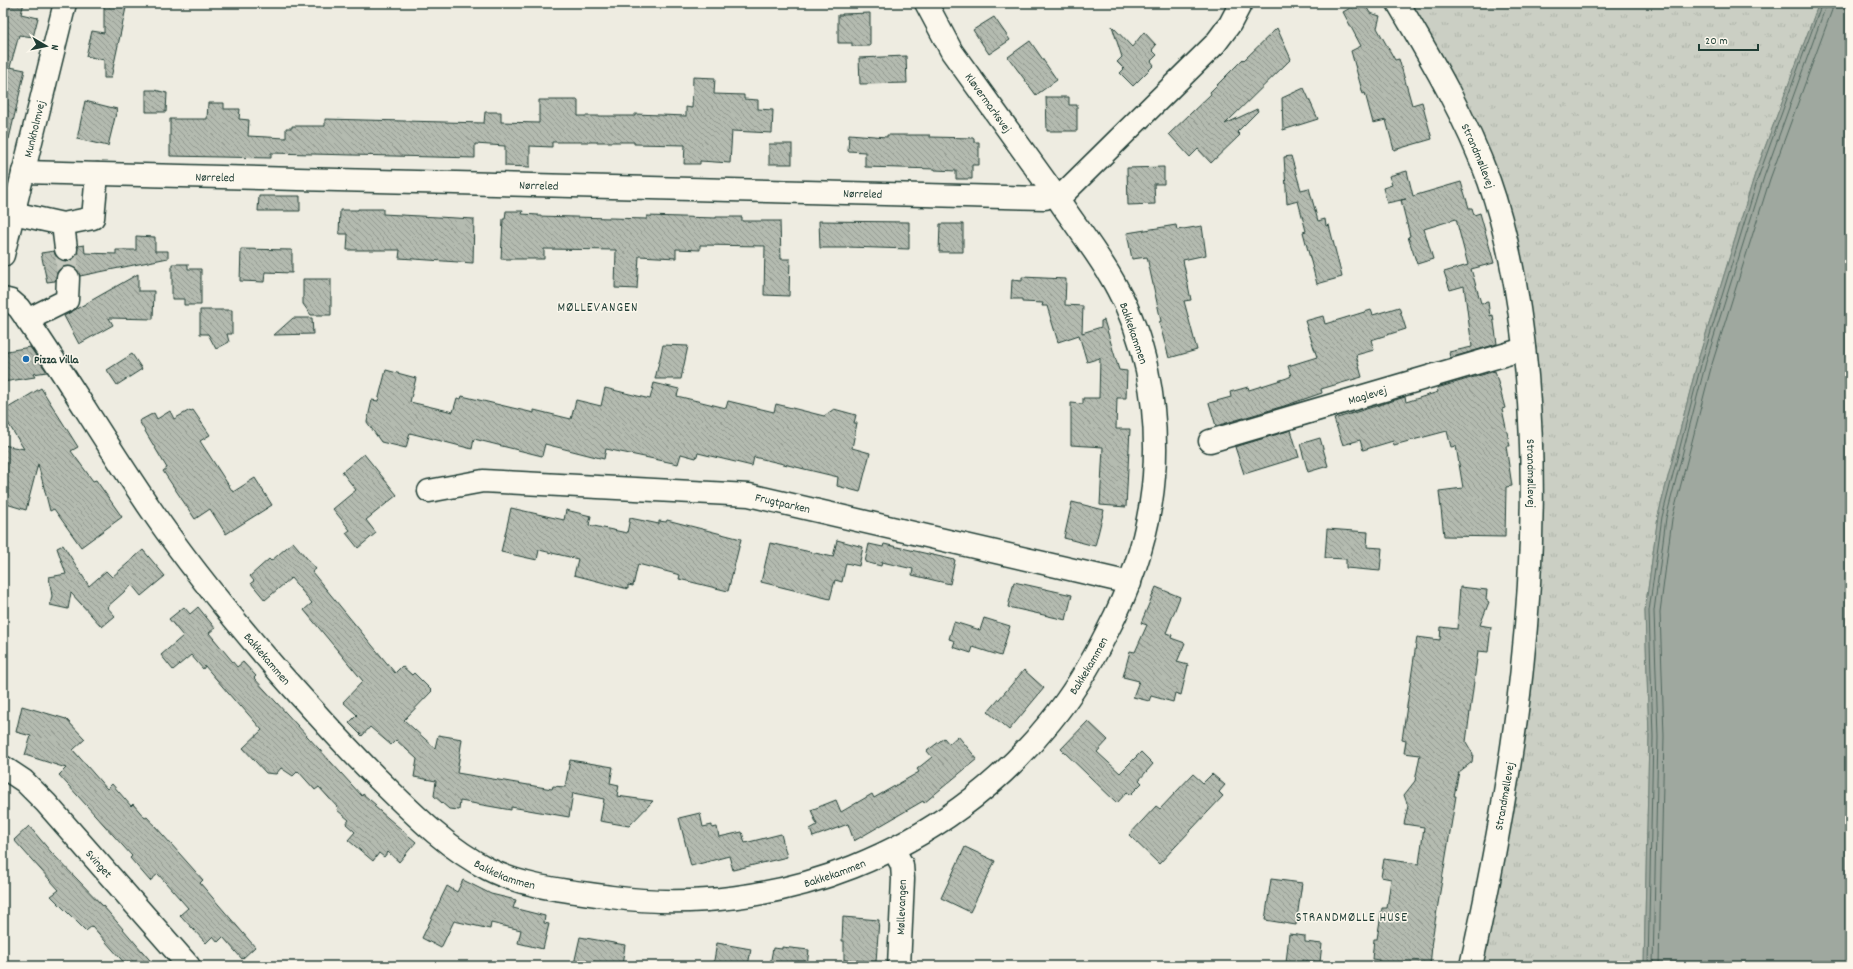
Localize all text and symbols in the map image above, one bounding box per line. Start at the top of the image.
north arrow [26,26,66,66]
scale bar [1699,26,1758,52]
text: 20 m [1705,33,1728,50]
text: N [45,43,62,52]
street label: Kløvermarksvej [960,70,1015,137]
street label: Munkholmvej [20,99,51,159]
street label: Strandmøllevej [1456,121,1498,191]
street label: Nørreled [195,169,235,187]
street label: Nørreled [519,178,559,196]
street label: Nørreled [843,186,883,204]
district label: MØLLEVANGEN [558,299,638,318]
street label: Bakkekammen [1114,300,1151,367]
place label: Pizza Villa [34,352,80,369]
marker: Pizza Villa [21,354,31,364]
street label: Maglevej [1346,383,1389,410]
street label: Strandmøllevej [1521,439,1539,508]
street label: Frugtparken [753,490,812,519]
street label: Bakkekammen [239,630,294,690]
street label: Bakkekammen [1066,634,1113,699]
street label: Strandmøllevej [1491,761,1520,832]
street label: Svinget [81,847,116,883]
street label: Bakkekammen [802,855,869,893]
street label: Bakkekammen [470,856,537,895]
street label: Møllevangen [893,879,912,935]
district label: STRANDMØLLE HUSE [1296,909,1408,928]

